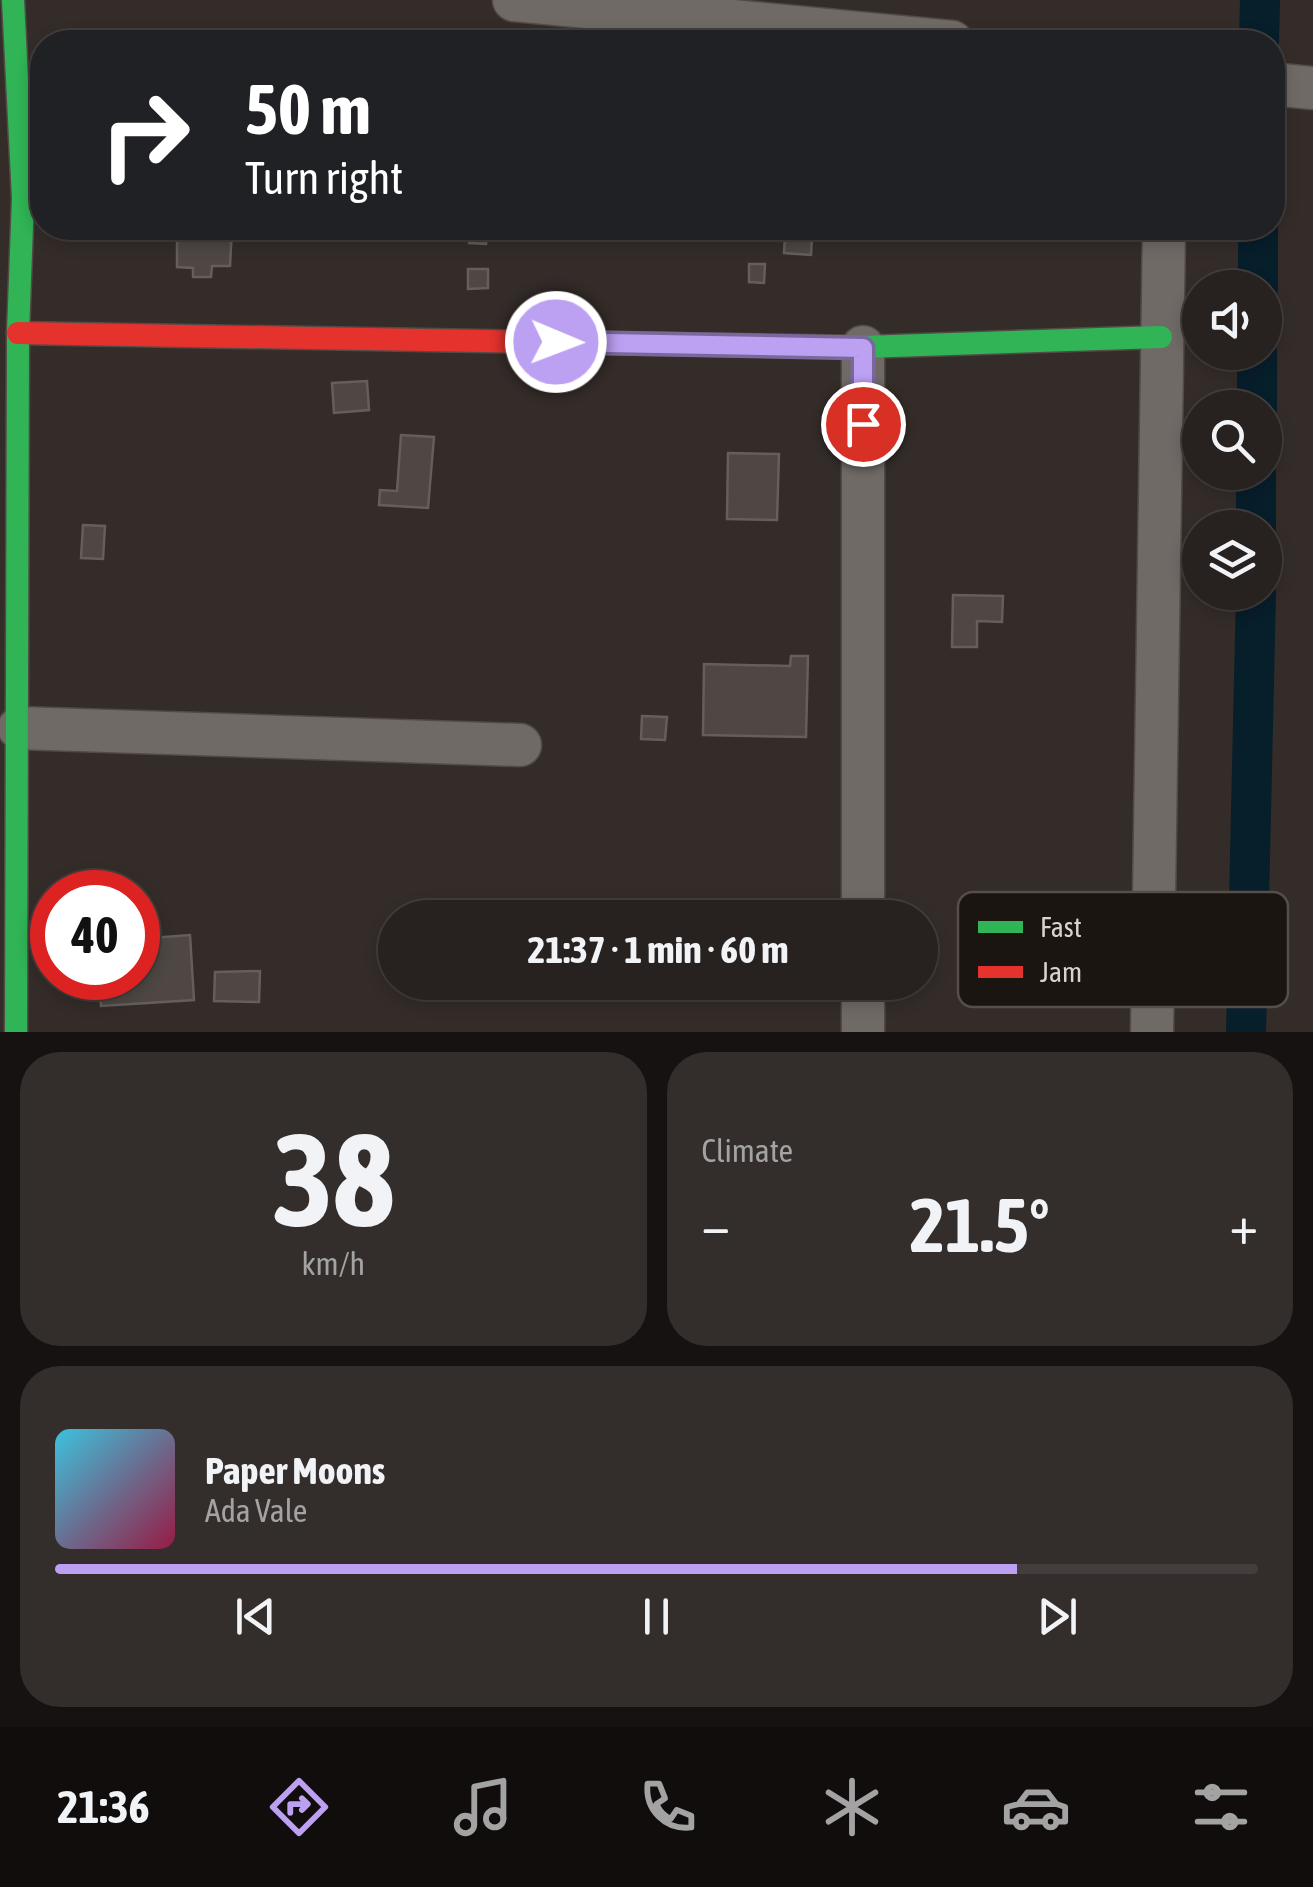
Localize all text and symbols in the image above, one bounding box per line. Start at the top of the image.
text: 50 m [245,69,371,149]
icon: right [80,70,210,200]
text: Turn right [245,152,403,204]
map controls [1182,270,1282,610]
button: sound [1182,270,1282,370]
position arrow [504,290,608,394]
pin [821,382,906,467]
button: search [1182,390,1282,490]
icon: arrive [836,397,891,452]
button: layers [1182,510,1282,610]
speed limit sign: 40 [30,870,160,1000]
legend [958,892,1288,1007]
text: Fast [1040,911,1082,943]
text: 21:37 · 1 min · 60 m [527,928,789,971]
text: Jam [1040,956,1082,988]
text: 38 [272,1105,394,1254]
text: Climate [702,1132,793,1169]
text: 21.5° [910,1182,1050,1268]
text: − [702,1193,730,1256]
text: + [1229,1193,1258,1256]
text: km/h [302,1245,365,1282]
text: Paper Moons [205,1449,385,1492]
text: Ada Vale [205,1492,307,1529]
icon: previous [228,1589,283,1644]
icon: pause [629,1589,684,1644]
icon: next [1030,1589,1085,1644]
icon: directions [264,1772,334,1842]
icon: music [448,1772,518,1842]
icon: phone [633,1772,703,1842]
icon: climate [817,1772,887,1842]
icon: car [1001,1772,1071,1842]
icon: filters [1186,1772,1256,1842]
text: 21:36 [57,1781,150,1833]

